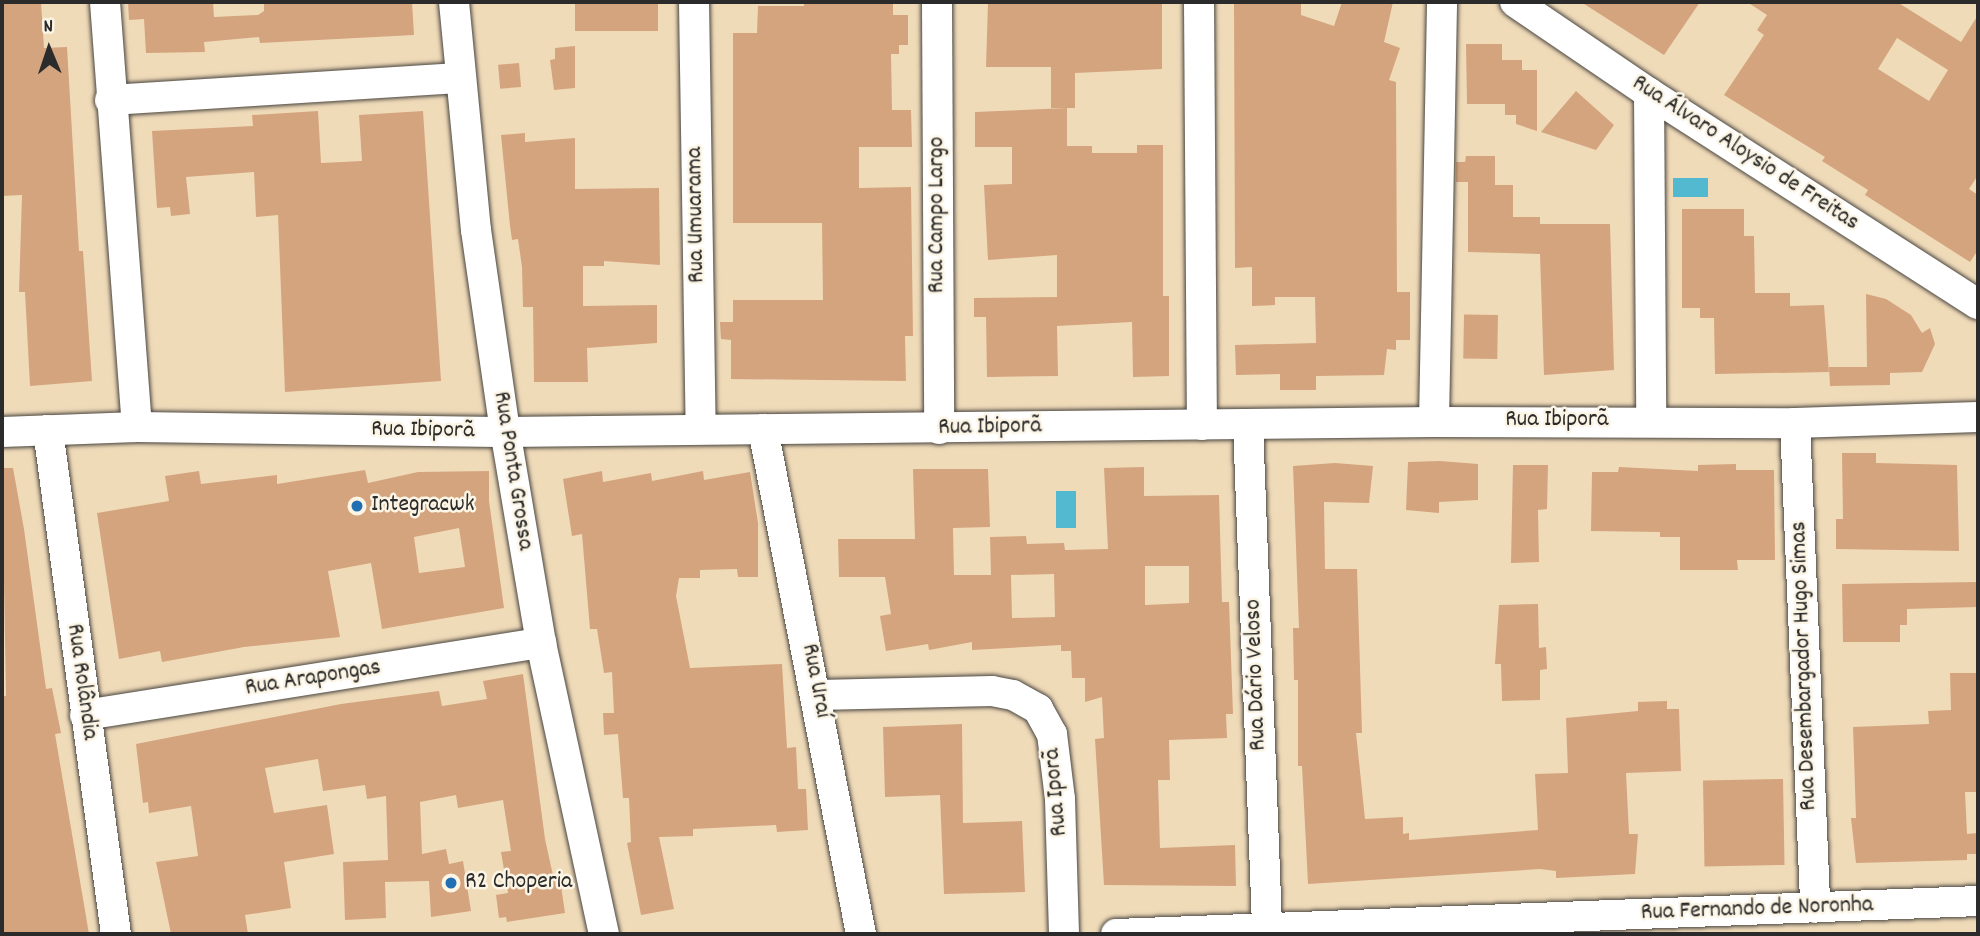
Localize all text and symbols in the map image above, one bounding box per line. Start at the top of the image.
north arrow [14,14,84,84]
text: N [43,14,53,41]
street label: Rua Álvaro Aloysio de Freitas [1626,70,1864,238]
street label: Rua Campo Largo [924,137,952,293]
street label: Rua Umuarama [681,147,713,283]
street label: Rua Ponta Grossa [485,390,539,552]
street label: Rua Ibiporã [1505,407,1609,435]
street label: Rua Ibiporã [938,413,1042,443]
street label: Rua Ibiporã [371,416,475,446]
place label: Integracwk [371,492,475,520]
marker: Integracwk [349,498,365,514]
street label: Rua Desembargador Hugo Simas [1786,521,1824,811]
street label: Rua Dário Veloso [1240,599,1274,751]
street label: Rua Rolândia [59,622,103,742]
street label: Rua Uraí [794,641,836,721]
street label: Rua Arapongas [243,654,383,704]
street label: Rua Iporã [1039,746,1075,838]
place label: R2 Choperia [465,869,572,897]
marker: R2 Choperia [443,875,459,891]
street label: Rua Fernando de Noronha [1640,892,1874,928]

